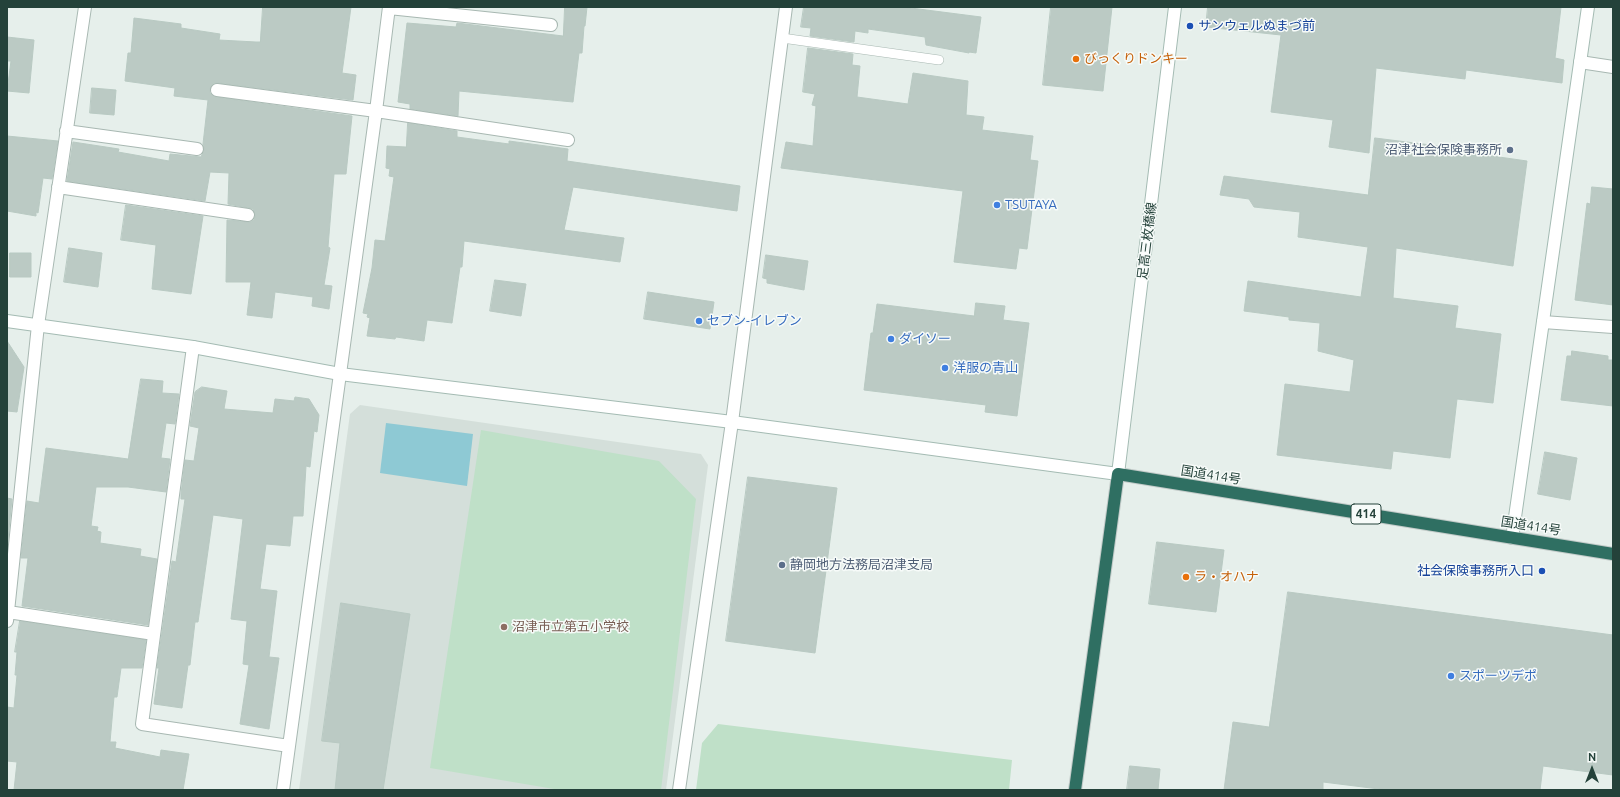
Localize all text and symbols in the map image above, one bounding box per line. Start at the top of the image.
place label: サンウェルぬまづ前 [1198,18,1315,34]
marker: サンウェルぬまづ前 [1185,21,1195,31]
place label: びっくりドンキー [1084,51,1188,67]
marker: びっくりドンキー [1071,54,1081,64]
place label: 沼津社会保険事務所 [1385,142,1502,158]
marker: 沼津社会保険事務所 [1505,145,1515,155]
place label: TSUTAYA [1005,197,1057,213]
marker: TSUTAYA [992,200,1002,210]
street label: 足高三枚橋線 [1135,201,1159,281]
place label: セブン-イレブン [707,313,802,329]
marker: セブン-イレブン [694,316,704,326]
place label: ダイソー [899,331,951,347]
marker: ダイソー [886,334,896,344]
place label: 洋服の青山 [953,360,1018,376]
marker: 洋服の青山 [940,363,950,373]
street label: 国道414号 [1180,463,1242,487]
road number: 414 [1351,504,1381,524]
street label: 国道414号 [1500,514,1562,538]
place label: 静岡地方法務局沼津支局 [790,557,933,573]
marker: 静岡地方法務局沼津支局 [777,560,787,570]
place label: 社会保険事務所入口 [1417,563,1534,579]
marker: 社会保険事務所入口 [1537,566,1547,576]
place label: ラ・オハナ [1194,569,1259,585]
marker: ラ・オハナ [1181,572,1191,582]
place label: 沼津市立第五小学校 [512,619,629,635]
marker: 沼津市立第五小学校 [499,622,509,632]
place label: スポーツデポ [1459,668,1537,684]
marker: スポーツデポ [1446,671,1456,681]
north arrow [1572,749,1612,789]
text: N [1588,751,1596,763]

